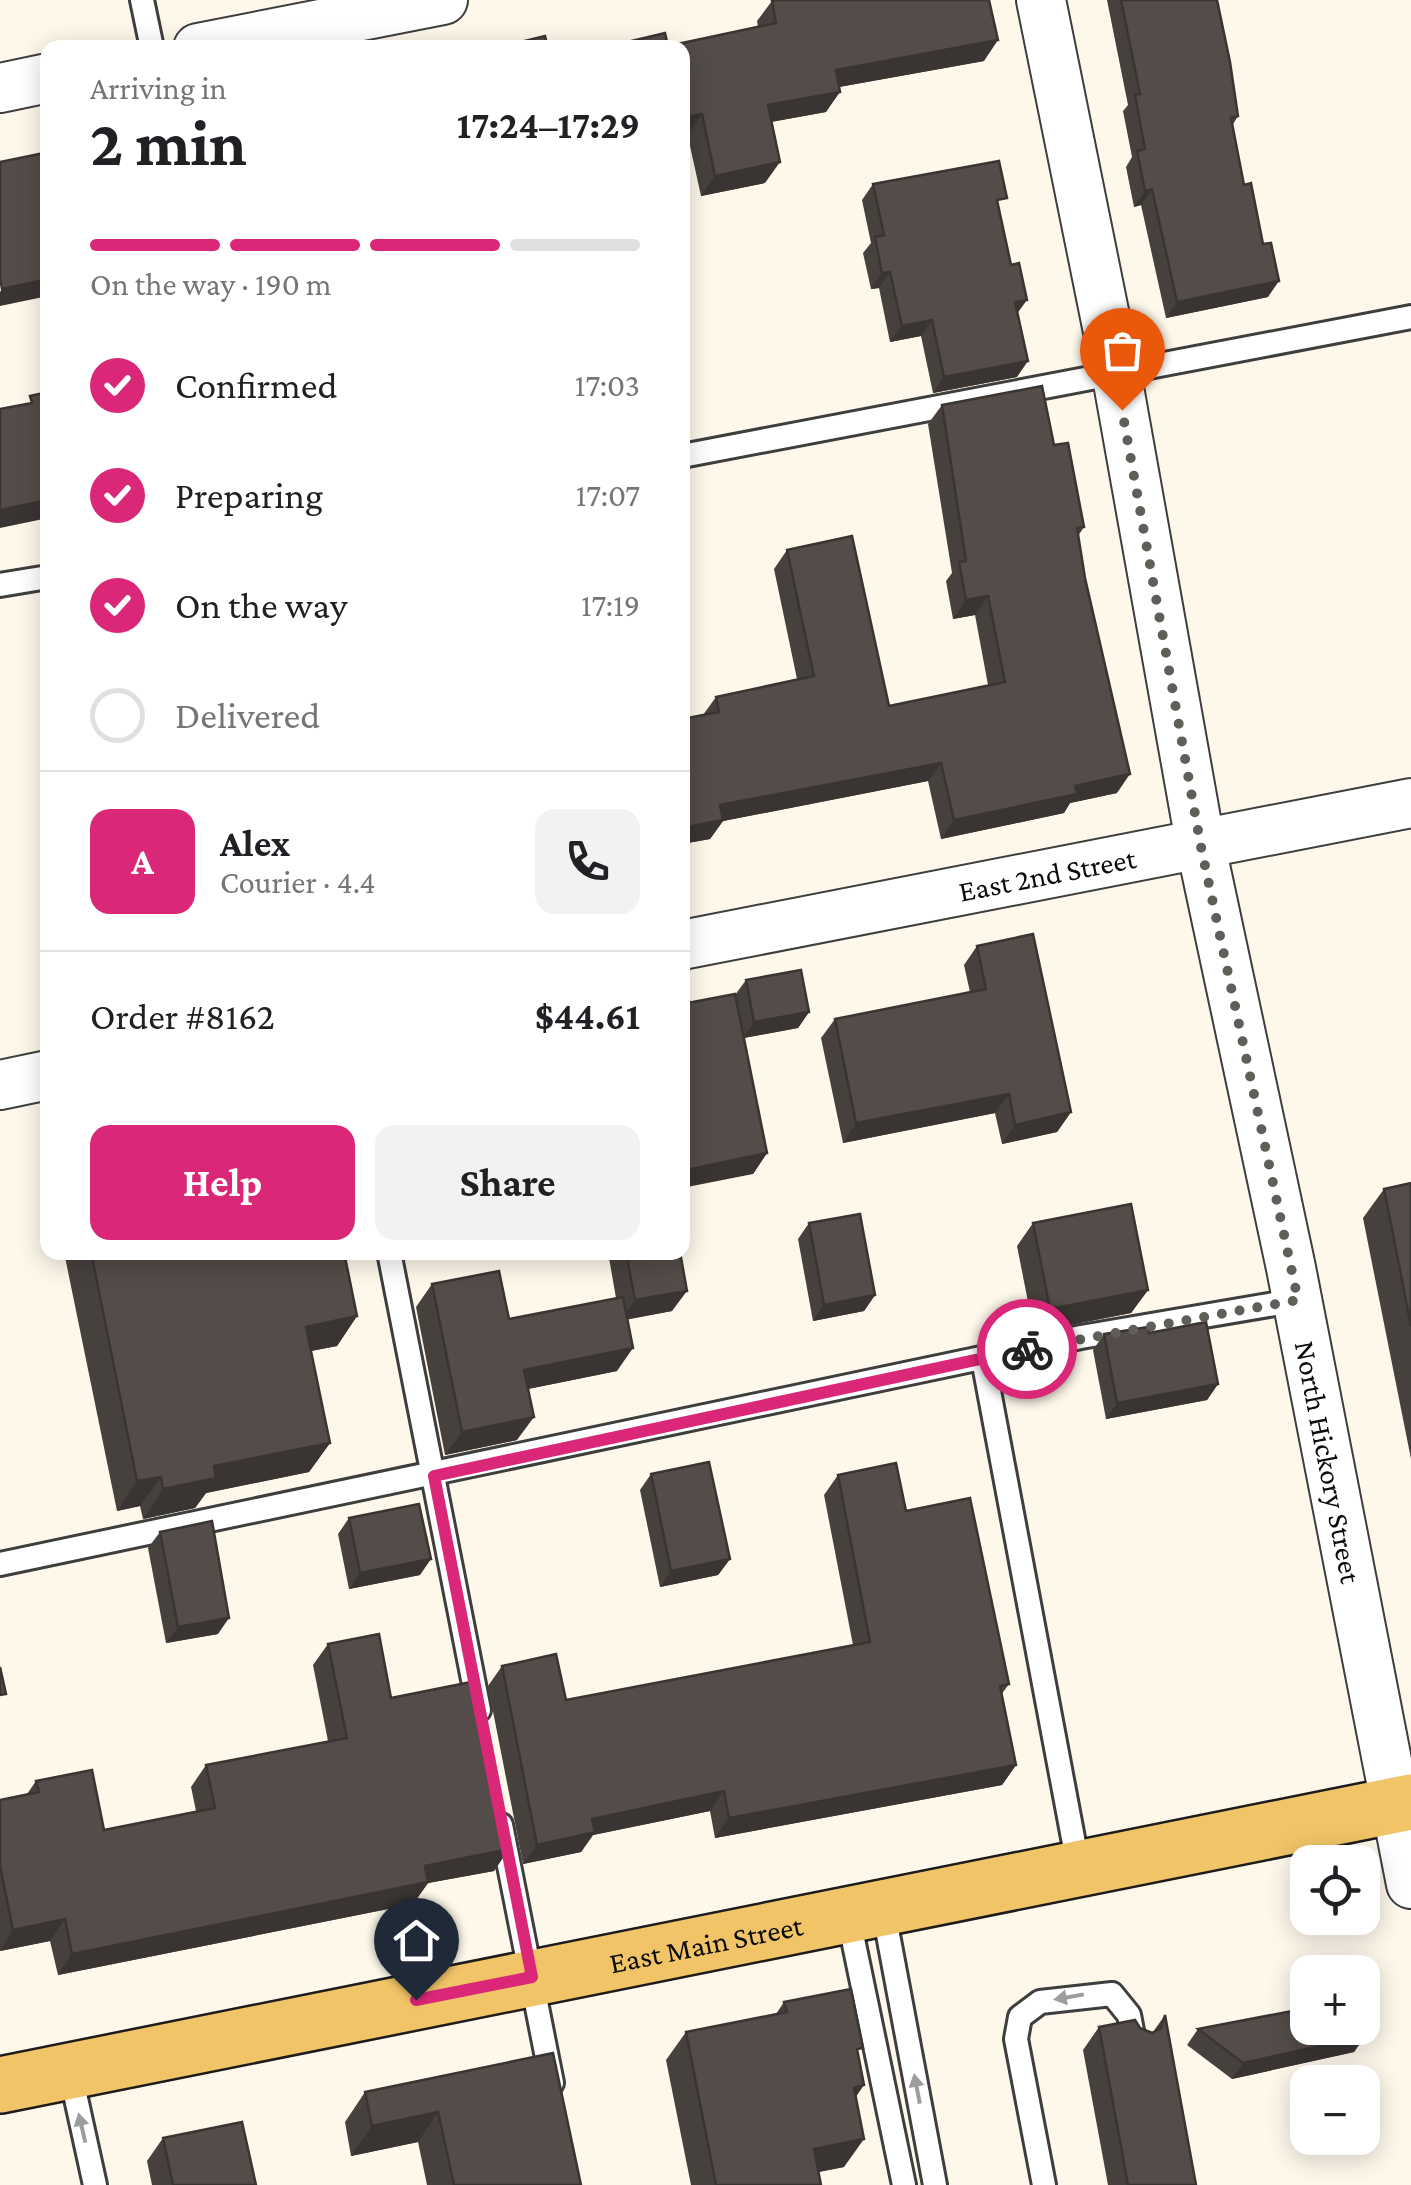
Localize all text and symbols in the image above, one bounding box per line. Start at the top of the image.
text: Arriving in [90,70,227,106]
text: 17:24–17:29 [457,104,640,146]
text: 2 min [90,107,247,179]
text: On the way · 190 m [90,266,332,302]
pin [1080,308,1165,411]
icon: bag [1095,323,1150,378]
icon: check [90,358,145,413]
text: Confirmed [175,364,338,406]
text: 17:03 [575,367,640,403]
icon: check [90,468,145,523]
text: Preparing [175,474,323,516]
text: 17:07 [576,477,640,513]
icon: check [90,578,145,633]
text: On the way [175,584,347,626]
text: 17:19 [581,587,640,623]
text: Delivered [175,694,320,736]
button: phone [535,809,640,914]
text: Alex [220,822,290,864]
text: A [131,840,154,882]
street label: East 2nd Street [956,840,1140,907]
text: Courier · 4.4 [220,864,376,900]
text: Order #8162 [90,995,275,1037]
text: $44.61 [535,995,640,1037]
button: Help [90,1125,355,1240]
button: Share [375,1125,640,1240]
courier [977,1299,1077,1399]
icon: bike [1000,1322,1055,1377]
street label: North Hickory Street [1289,1338,1369,1587]
map controls [1290,1845,1380,2155]
button: locate [1290,1845,1380,1935]
pin [374,1898,459,2001]
street label: East Main Street [606,1908,806,1979]
icon: home [389,1913,444,1968]
button: + [1290,1955,1380,2045]
one-way arrow [1053,1990,1084,2005]
button: − [1290,2065,1380,2155]
one-way arrow [909,2073,924,2104]
one-way arrow [74,2112,89,2143]

